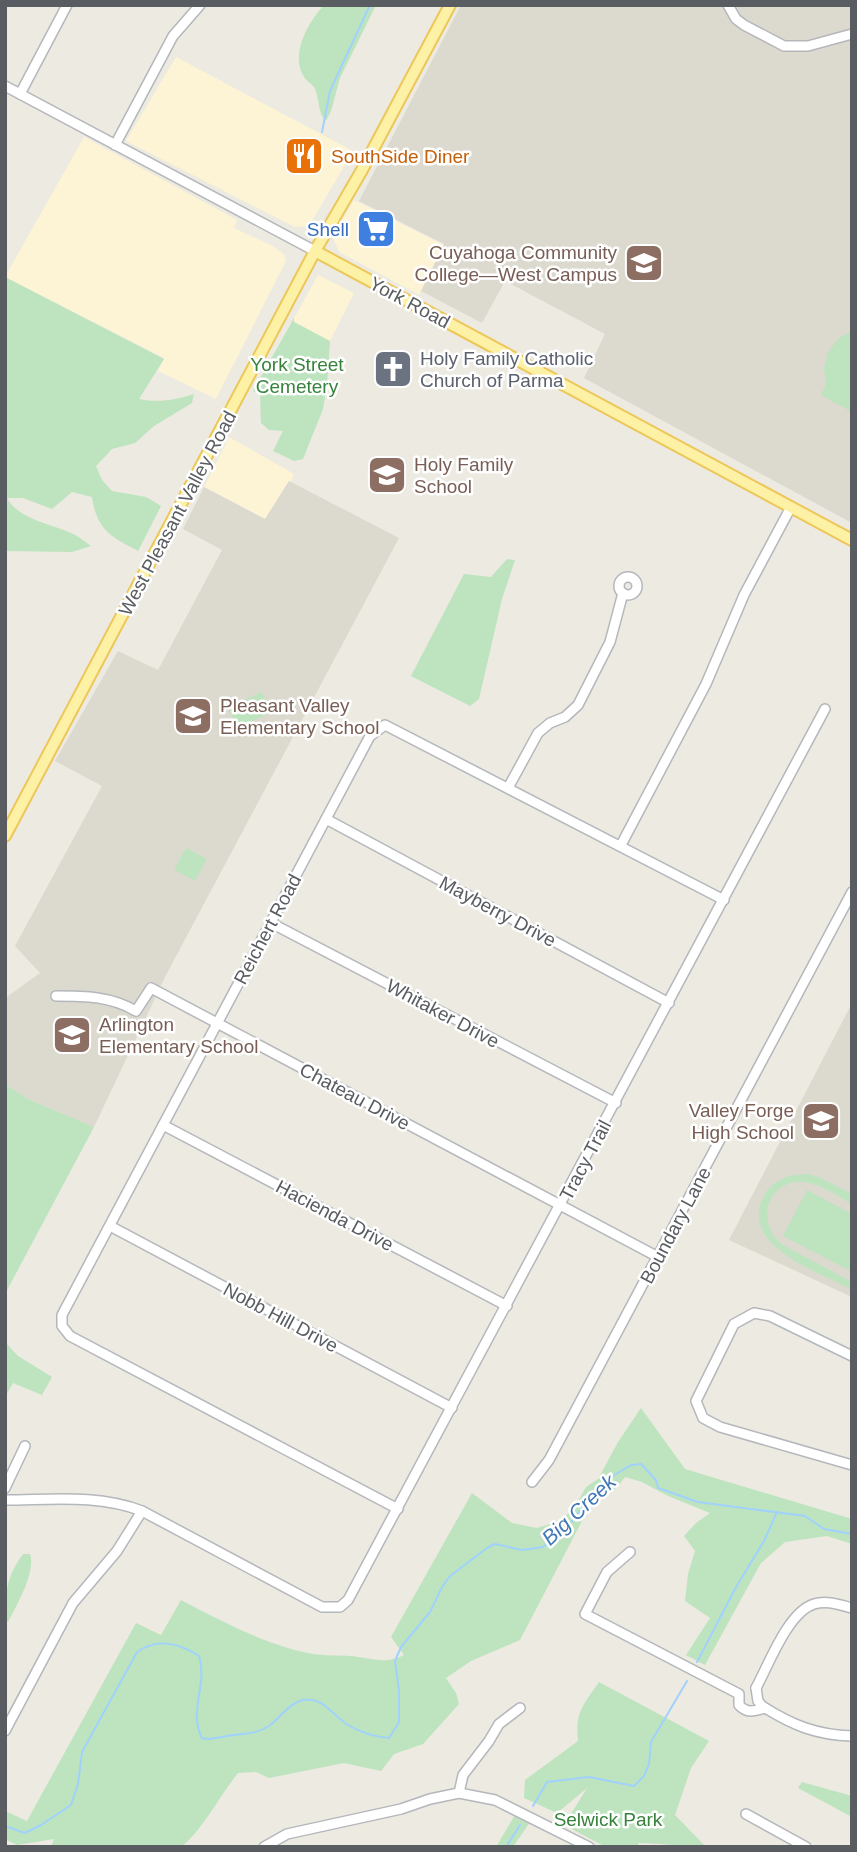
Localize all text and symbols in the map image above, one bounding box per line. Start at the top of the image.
restaurant icon: SouthSide Diner [283,135,325,177]
place label: SouthSide Diner [331,146,470,167]
supermarket icon: Shell [355,208,397,250]
place label: Shell [307,219,349,240]
place label: Cuyahoga Community College—West Campus [415,242,617,285]
school or university icon: Cuyahoga Community College—West Campus [623,242,665,284]
street label: York Road [366,273,454,332]
church icon: Holy Family Catholic Church of Parma [372,348,414,390]
place label: Holy Family Catholic Church of Parma [420,348,593,391]
park label: York Street Cemetery [250,354,344,397]
street label: West Pleasant Valley Road [115,407,240,619]
school or university icon: Holy Family School [366,454,408,496]
place label: Holy Family School [414,454,514,497]
school or university icon: Pleasant Valley Elementary School [172,695,214,737]
place label: Pleasant Valley Elementary School [220,695,379,738]
street label: Reichert Road [230,871,305,988]
street label: Mayberry Drive [436,872,560,951]
street label: Whitaker Drive [383,975,503,1052]
school or university icon: Arlington Elementary School [51,1014,93,1056]
place label: Arlington Elementary School [99,1014,258,1057]
street label: Chateau Drive [296,1059,413,1134]
place label: Valley Forge High School [689,1100,794,1143]
school or university icon: Valley Forge High School [800,1100,842,1142]
street label: Tracy Trail [556,1116,615,1204]
street label: Boundary Lane [636,1163,715,1287]
street label: Hacienda Drive [272,1176,397,1255]
street label: Nobb Hill Drive [220,1278,342,1356]
water label: Big Creek [537,1469,621,1549]
park label: Selwick Park [554,1809,663,1830]

